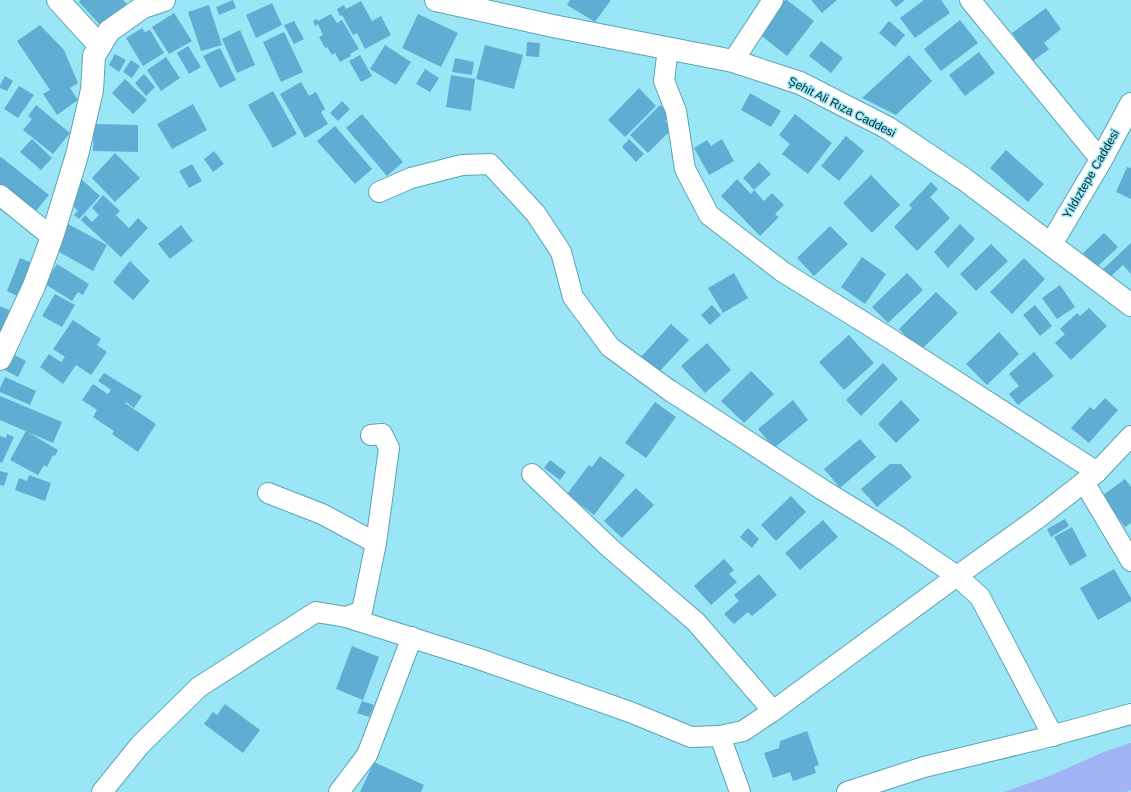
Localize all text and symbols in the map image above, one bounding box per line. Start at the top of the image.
street label: Şehit Ali Rıza Caddesi [786,74,898,140]
street label: Yıldıztepe Caddesi [1060,127,1122,221]

